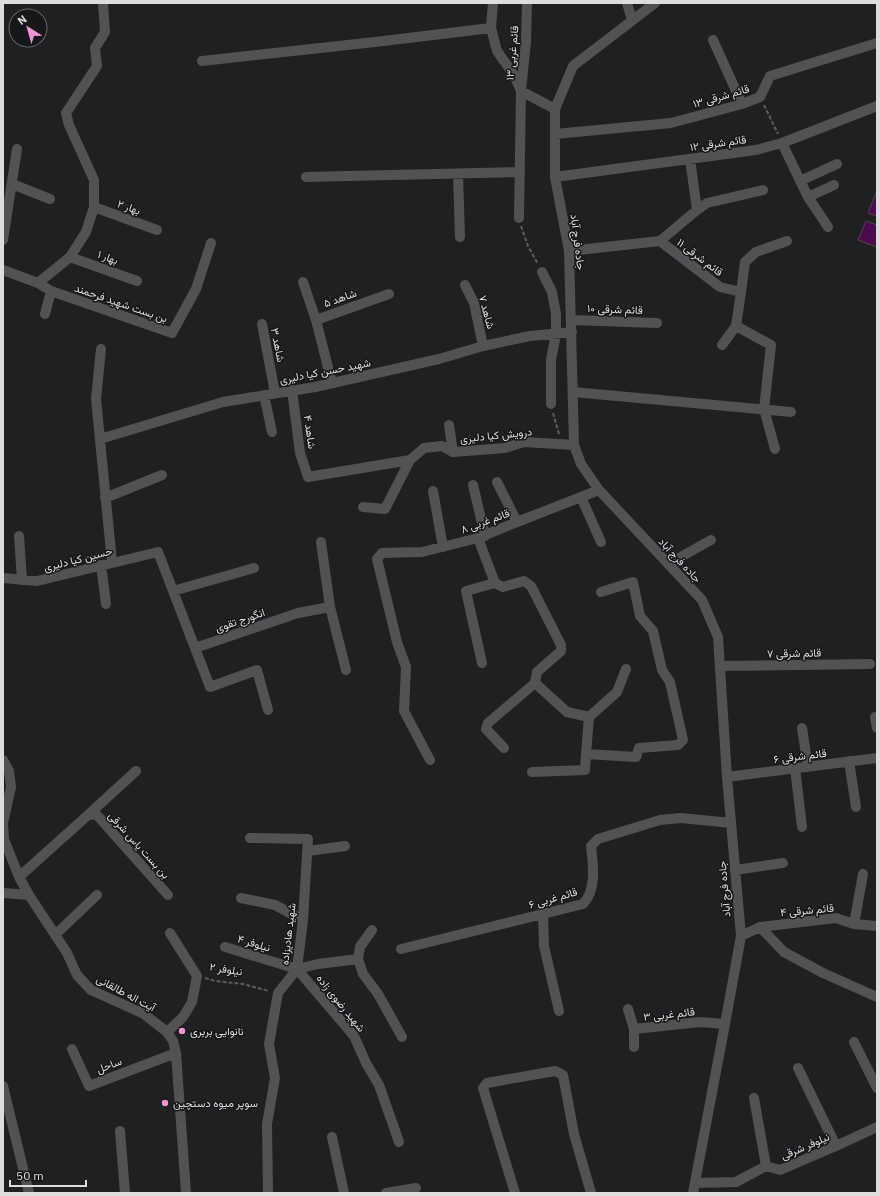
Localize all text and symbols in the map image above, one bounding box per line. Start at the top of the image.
north arrow [8,8,48,48]
text: N [15,12,29,28]
street label: قائم غربی ۱۳ [503,25,522,81]
street label: قائم شرقی ۱۳ [691,81,751,112]
street label: قائم شرقی ۱۲ [689,132,747,155]
street label: بهار ۲ [115,196,143,218]
street label: جاده فرج آباد [567,213,588,271]
street label: قائم شرقی ۱۱ [674,235,726,280]
street label: بهار ۱ [96,247,120,267]
street label: بن بست شهید فرحمند [73,281,169,325]
street label: شاهد ۵ [322,285,359,310]
street label: شاهد ۷ [476,294,498,331]
street label: قائم شرقی ۱۰ [587,301,643,318]
street label: شاهد ۳ [268,327,288,364]
street label: شهید حسن کیا دلیری [278,355,372,387]
street label: شاهد ۴ [301,414,319,450]
street label: درویش کیا دلیری [459,424,533,446]
street label: قائم غربی ۸ [459,506,512,537]
street label: جاده فرج آباد [655,535,704,586]
street label: حسین کیا دلیری [42,544,114,574]
street label: انگورج تقوی [213,605,267,636]
street label: قائم شرقی ۷ [767,646,821,661]
street label: قائم شرقی ۶ [773,746,827,767]
street label: بن بست یاس شرقی [105,809,173,881]
street label: جاده فرج آباد [715,860,734,918]
street label: قائم غربی ۶ [527,884,579,913]
street label: قائم شرقی ۴ [779,901,835,920]
street label: شهید هادیزاده [277,902,299,966]
street label: نیلوفر ۴ [236,931,272,955]
street label: نیلوفر ۲ [209,959,243,979]
street label: شهید رضوی زاده [314,971,369,1035]
street label: آیت اله طالقانی [94,972,159,1015]
street label: قائم غربی ۳ [643,1004,696,1025]
place label: نانوایی بربری [190,1024,244,1038]
marker: نانوایی بربری [177,1026,187,1036]
street label: ساحل [94,1054,124,1076]
place label: سوپر میوه دستچین [173,1096,258,1111]
marker: سوپر میوه دستچین [160,1098,170,1108]
street label: نیلوفر شرقی [778,1129,832,1163]
scale bar [10,1162,86,1188]
text: 50 m [16,1168,44,1183]

